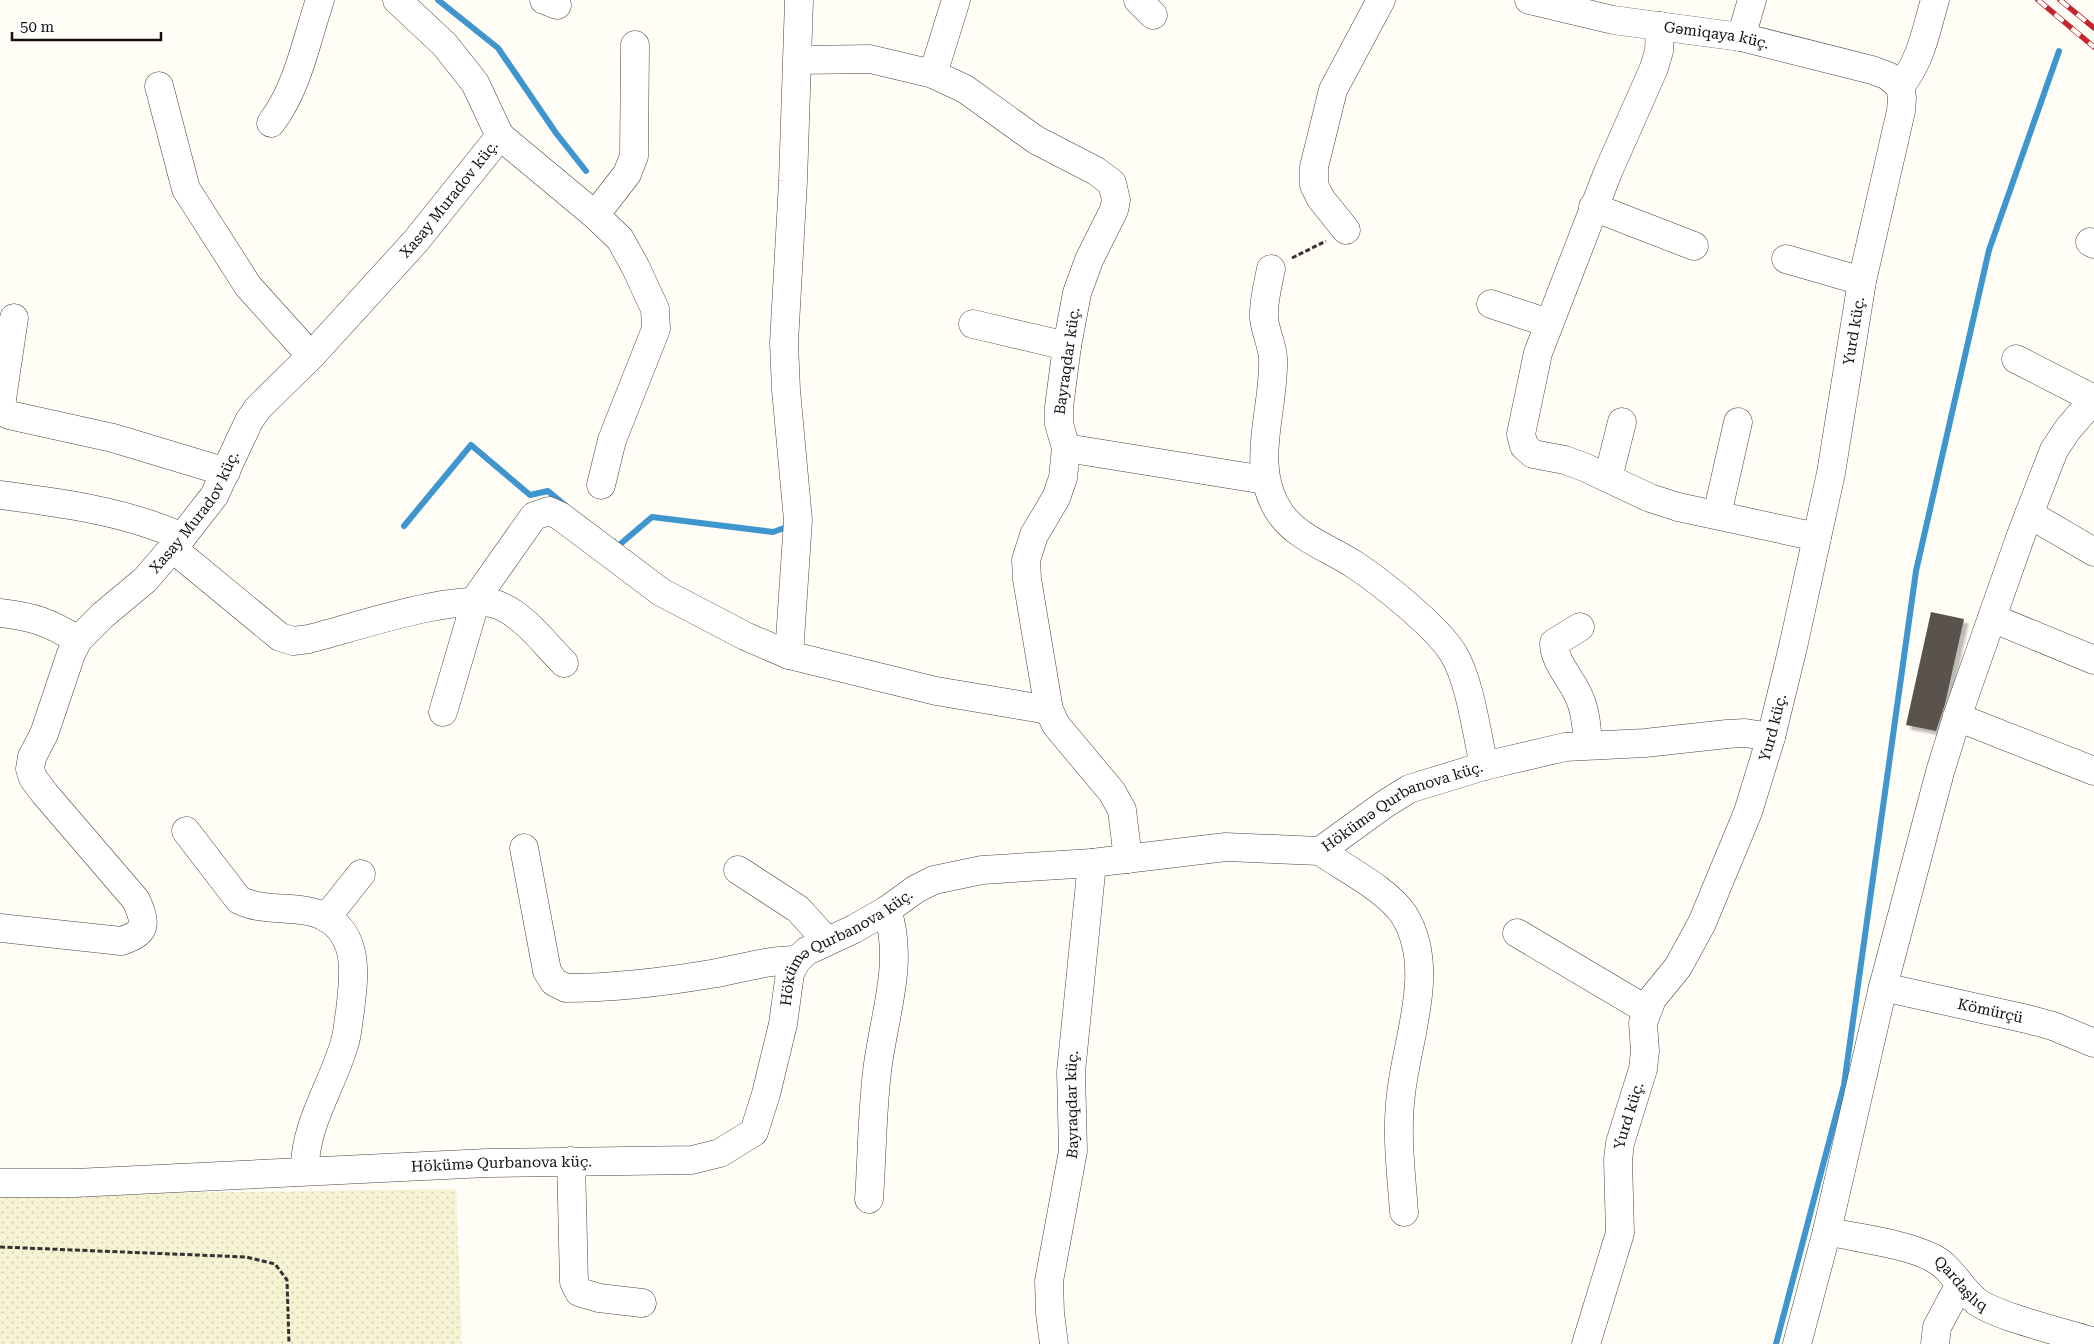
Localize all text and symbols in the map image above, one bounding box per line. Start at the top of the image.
scale bar [12,10,161,42]
text: 50 m [20,18,55,36]
street label: Gəmiqaya küç. [1663,18,1771,53]
street label: Xasay Muradov küç. [396,137,502,262]
street label: Yurd küç. [1840,296,1868,367]
street label: Bayraqdar küç. [1051,306,1083,416]
street label: Xasay Muradov küç. [146,448,243,577]
street label: Yurd küç. [1755,692,1790,764]
street label: Hökümə Qurbanova küç. [1318,758,1485,856]
street label: Hökümə Qurbanova küç. [777,885,916,1007]
street label: Kömürçü [1956,995,2025,1027]
street label: Bayraqdar küç. [1062,1049,1082,1160]
street label: Yurd küç. [1610,1080,1647,1150]
street label: Hökümə Qurbanova küç. [411,1152,592,1176]
street label: Qardaşlıq [1931,1252,1991,1315]

